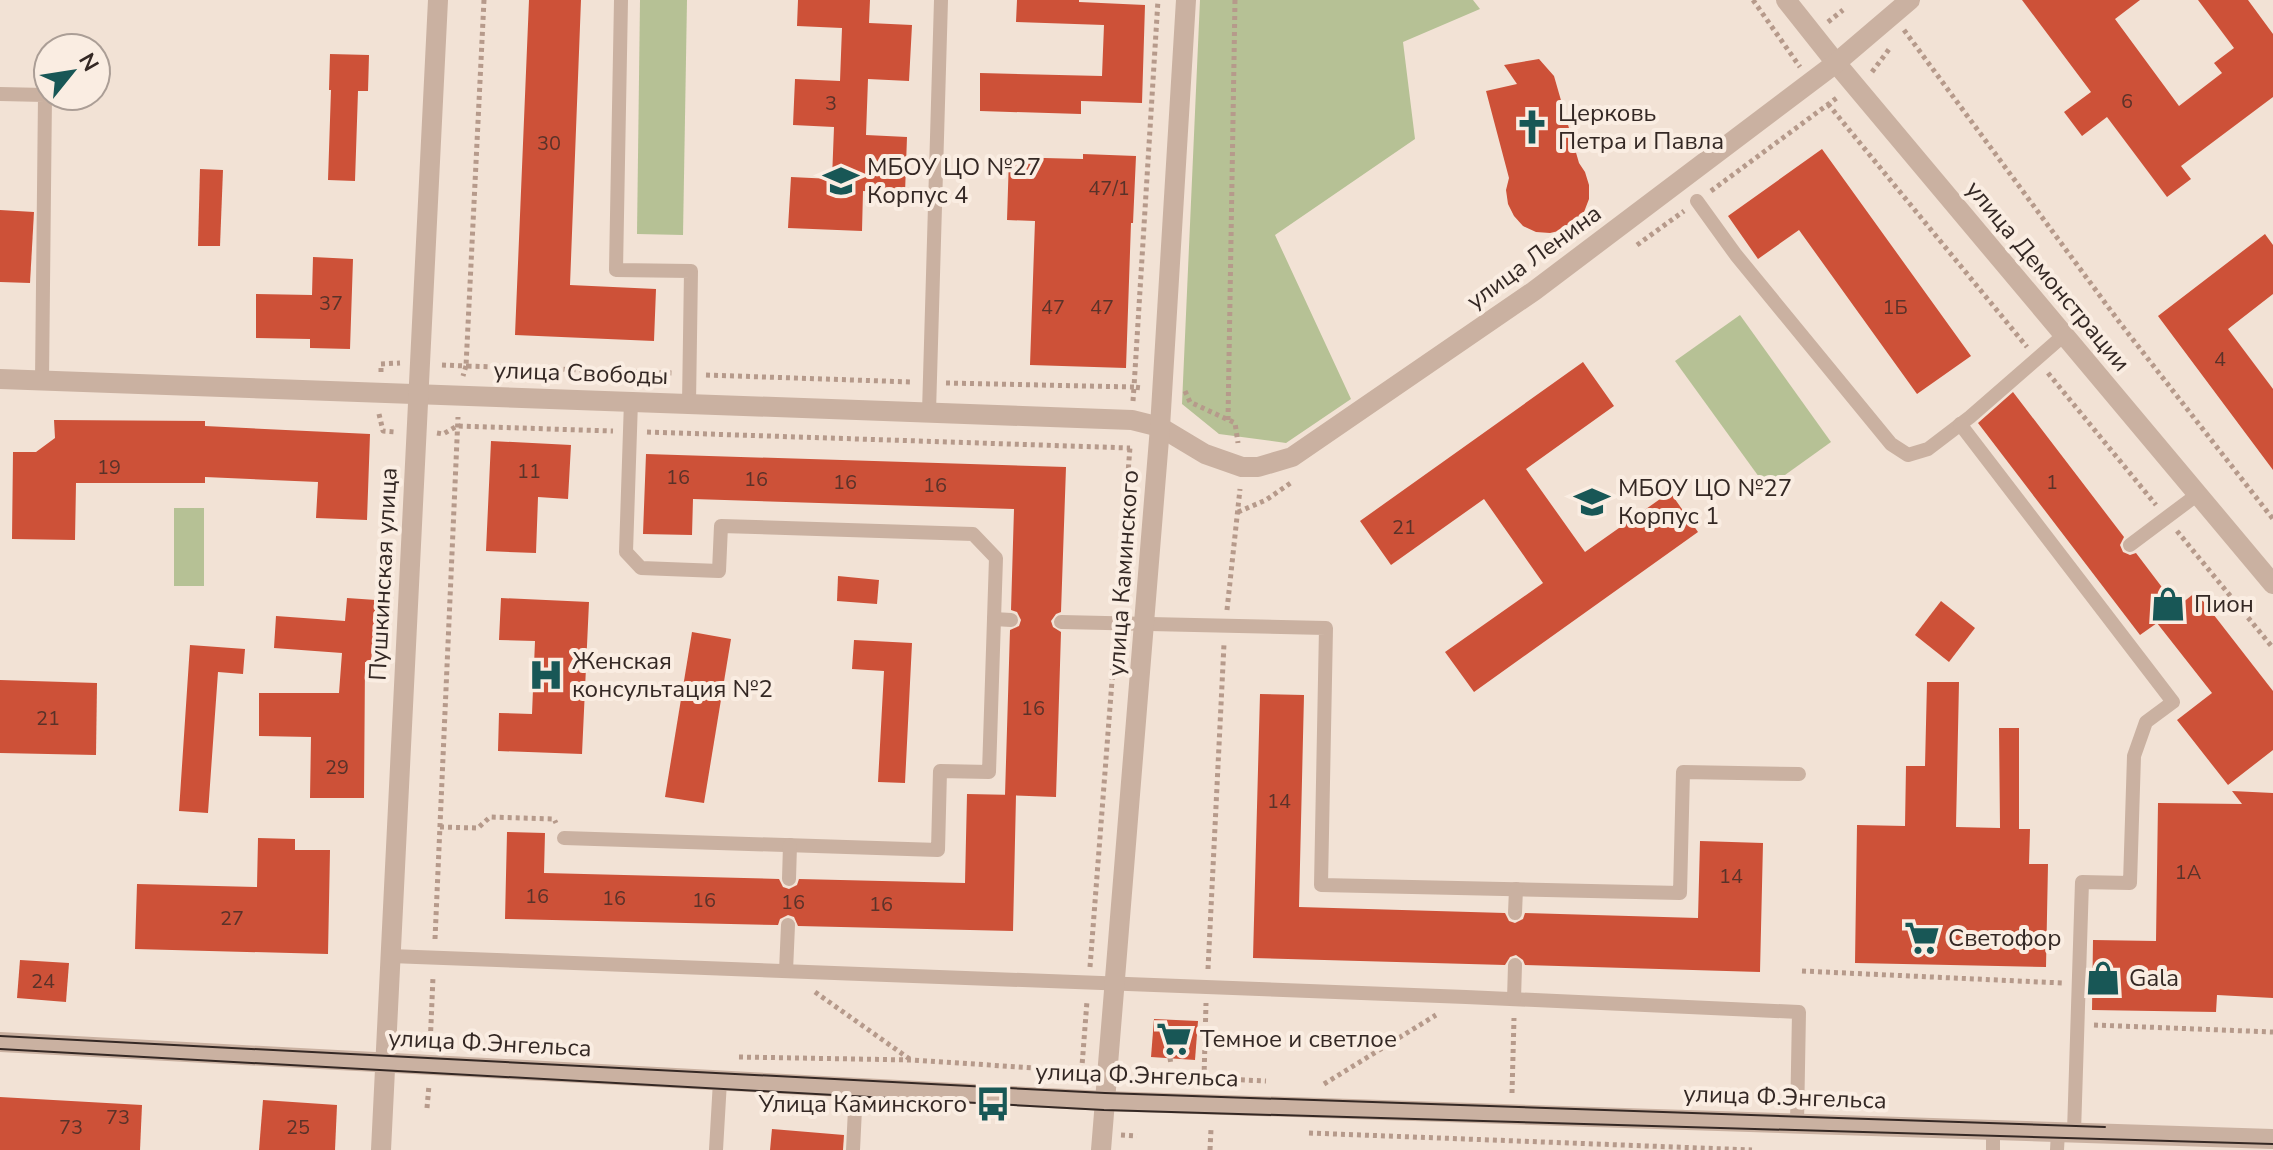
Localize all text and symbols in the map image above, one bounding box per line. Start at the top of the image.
north arrow [32,32,112,112]
text: N [71,48,106,77]
house number: 6 [2121,88,2133,115]
house number: 3 [825,90,837,117]
place label: Церковь Петра и Павла [1558,97,1724,157]
church icon: Церковь Петра и Павла [1513,108,1551,146]
house number: 30 [537,130,561,157]
place label: МБОУ ЦО №27 Корпус 4 [867,151,1041,211]
school or university icon: МБОУ ЦО №27 Корпус 4 [822,162,860,200]
street label: улица Демонстрации [1959,174,2137,378]
house number: 47/1 [1088,175,1130,202]
street label: улица Ленина [1460,197,1608,317]
house number: 37 [319,290,343,317]
house number: 47 [1041,294,1065,321]
house number: 47 [1090,294,1114,321]
house number: 1Б [1882,294,1908,321]
house number: 4 [2214,346,2226,373]
street label: улица Свободы [493,354,669,392]
house number: 19 [97,454,121,481]
house number: 11 [517,458,541,485]
house number: 16 [666,464,690,491]
house number: 16 [744,466,768,493]
street label: Пушкинская улица [361,467,405,681]
house number: 16 [833,469,857,496]
street label: улица Каминского [1100,469,1146,677]
house number: 1 [2046,469,2058,496]
house number: 16 [923,472,947,499]
place label: МБОУ ЦО №27 Корпус 1 [1618,472,1792,532]
school or university icon: МБОУ ЦО №27 Корпус 1 [1573,483,1611,521]
house number: 21 [1392,514,1416,541]
shop icon: Пион [2149,585,2187,623]
place label: Пион [2194,588,2254,620]
place label: Женская консультация №2 [572,645,773,705]
hospital icon: Женская консультация №2 [527,656,565,694]
house number: 16 [1021,695,1045,722]
house number: 21 [36,705,60,732]
house number: 29 [325,754,349,781]
house number: 14 [1267,788,1291,815]
house number: 1А [2175,859,2202,886]
house number: 14 [1719,863,1743,890]
house number: 16 [525,883,549,910]
house number: 16 [602,885,626,912]
house number: 16 [692,887,716,914]
house number: 16 [781,889,805,916]
house number: 16 [869,891,893,918]
house number: 27 [220,905,244,932]
supermarket icon: Светофор [1903,919,1941,957]
place label: Светофор [1948,922,2061,954]
shop icon: Gala [2084,959,2122,997]
place label: Gala [2129,962,2179,994]
house number: 24 [31,968,55,995]
supermarket icon: Темное и светлое [1155,1020,1193,1058]
street label: улица Ф.Энгельса [388,1022,592,1064]
place label: Темное и светлое [1200,1023,1397,1055]
street label: улица Ф.Энгельса [1035,1055,1239,1095]
street label: улица Ф.Энгельса [1683,1077,1887,1117]
bus stop icon: Улица Каминского [974,1085,1012,1123]
place label: Улица Каминского [757,1088,967,1120]
house number: 73 [106,1104,130,1131]
house number: 73 [59,1114,83,1141]
house number: 25 [286,1114,310,1141]

